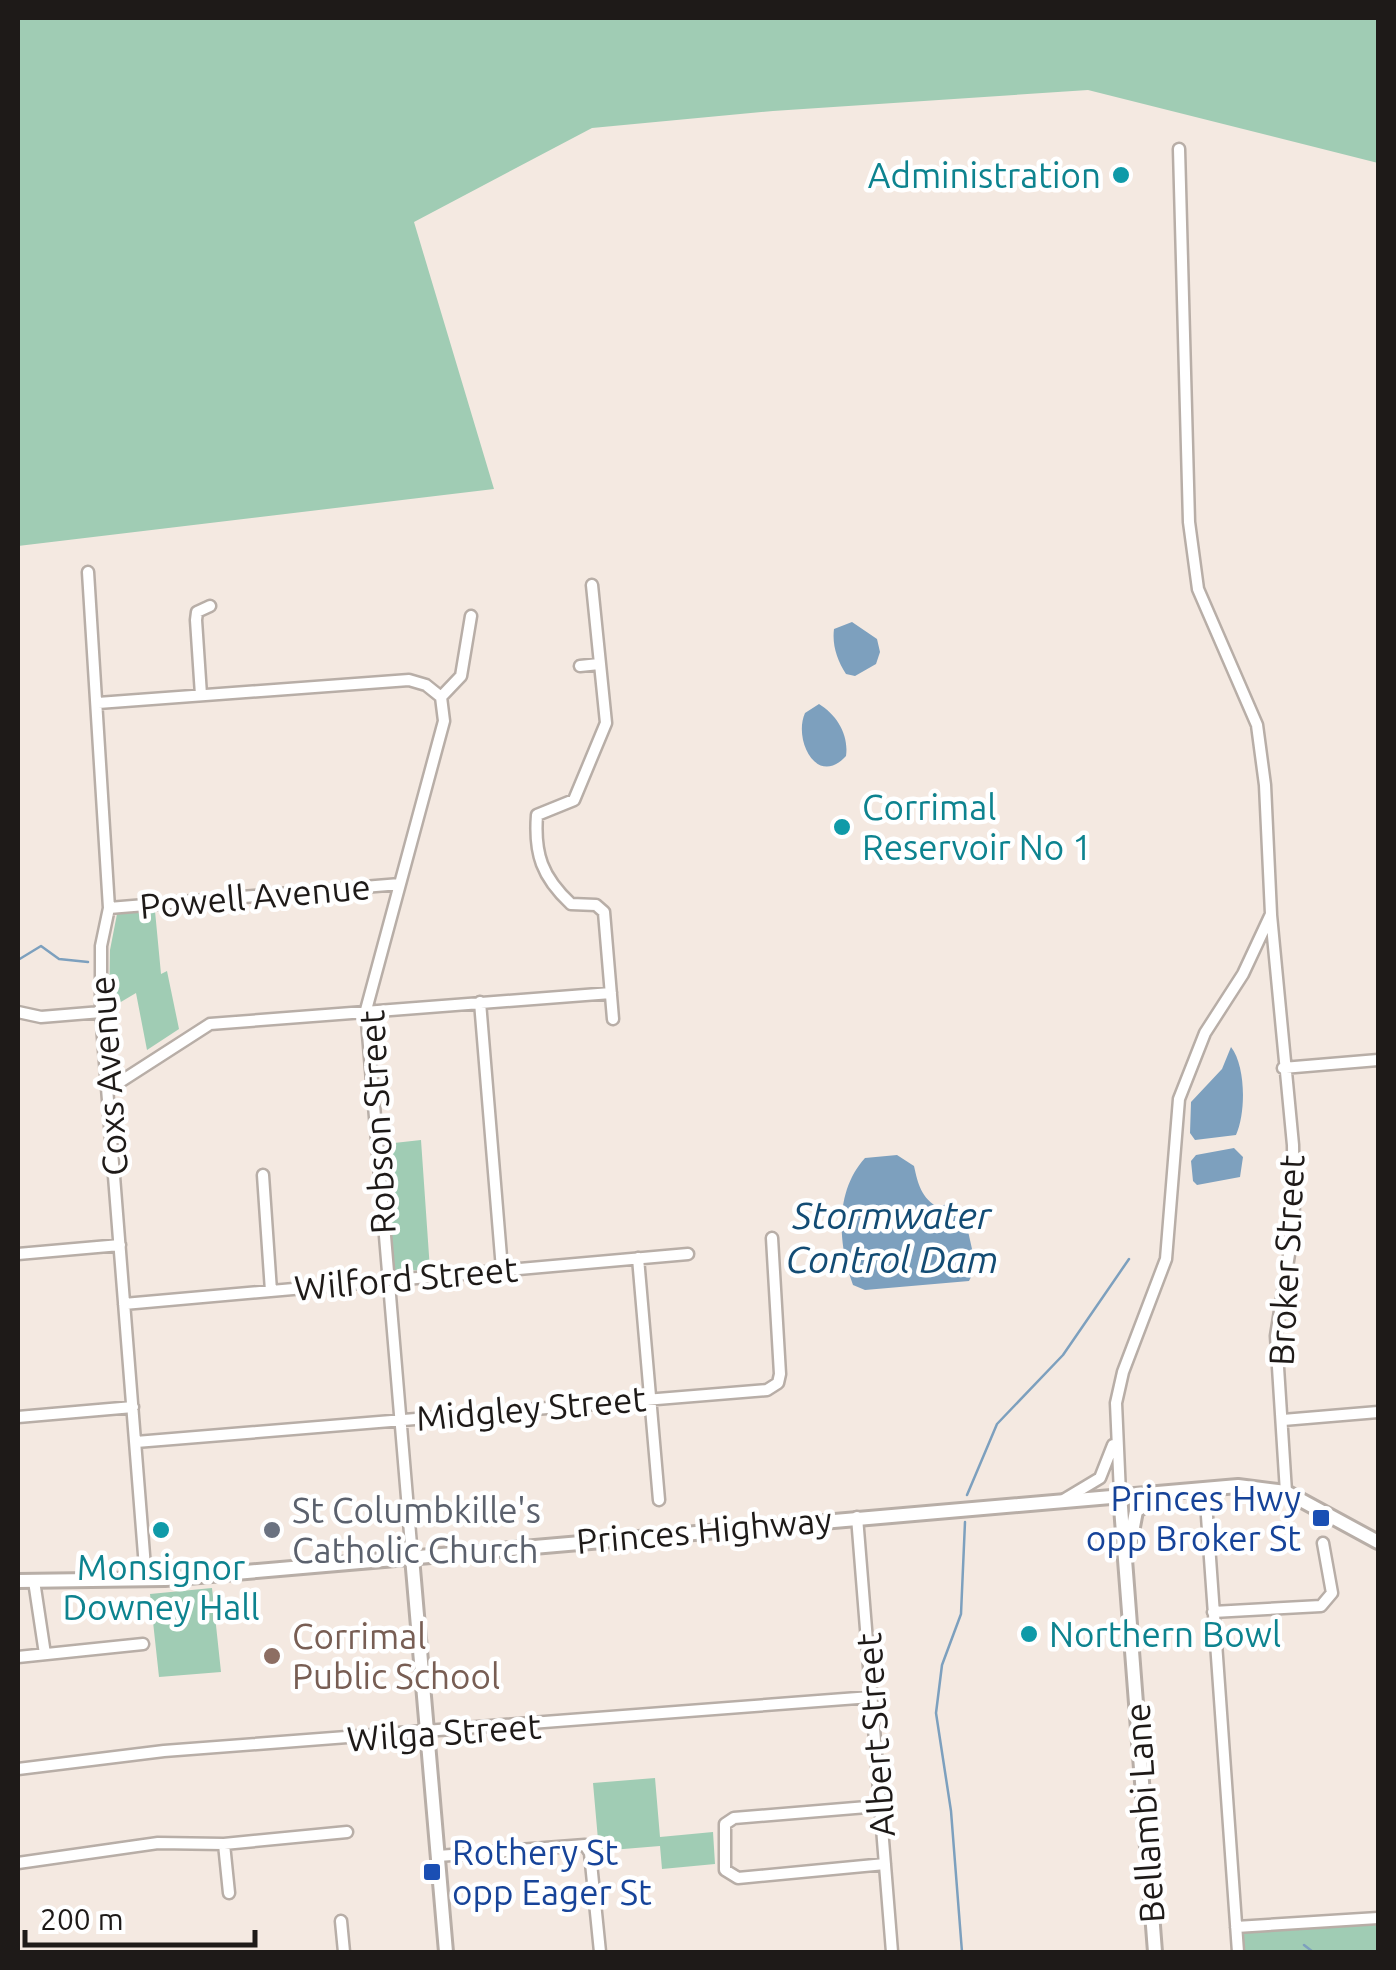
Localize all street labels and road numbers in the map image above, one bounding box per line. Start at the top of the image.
street label: Powell Avenue [138,866,372,926]
street label: Coxs Avenue [81,975,135,1177]
street label: Robson Street [351,1009,403,1235]
street label: Broker Street [1260,1153,1312,1367]
street label: Wilford Street [293,1248,520,1308]
street label: Midgley Street [414,1378,648,1438]
street label: Princes Highway [575,1499,834,1561]
street label: Albert Street [848,1631,902,1838]
street label: Bellambi Lane [1116,1702,1172,1924]
street label: Wilga Street [346,1705,543,1759]

